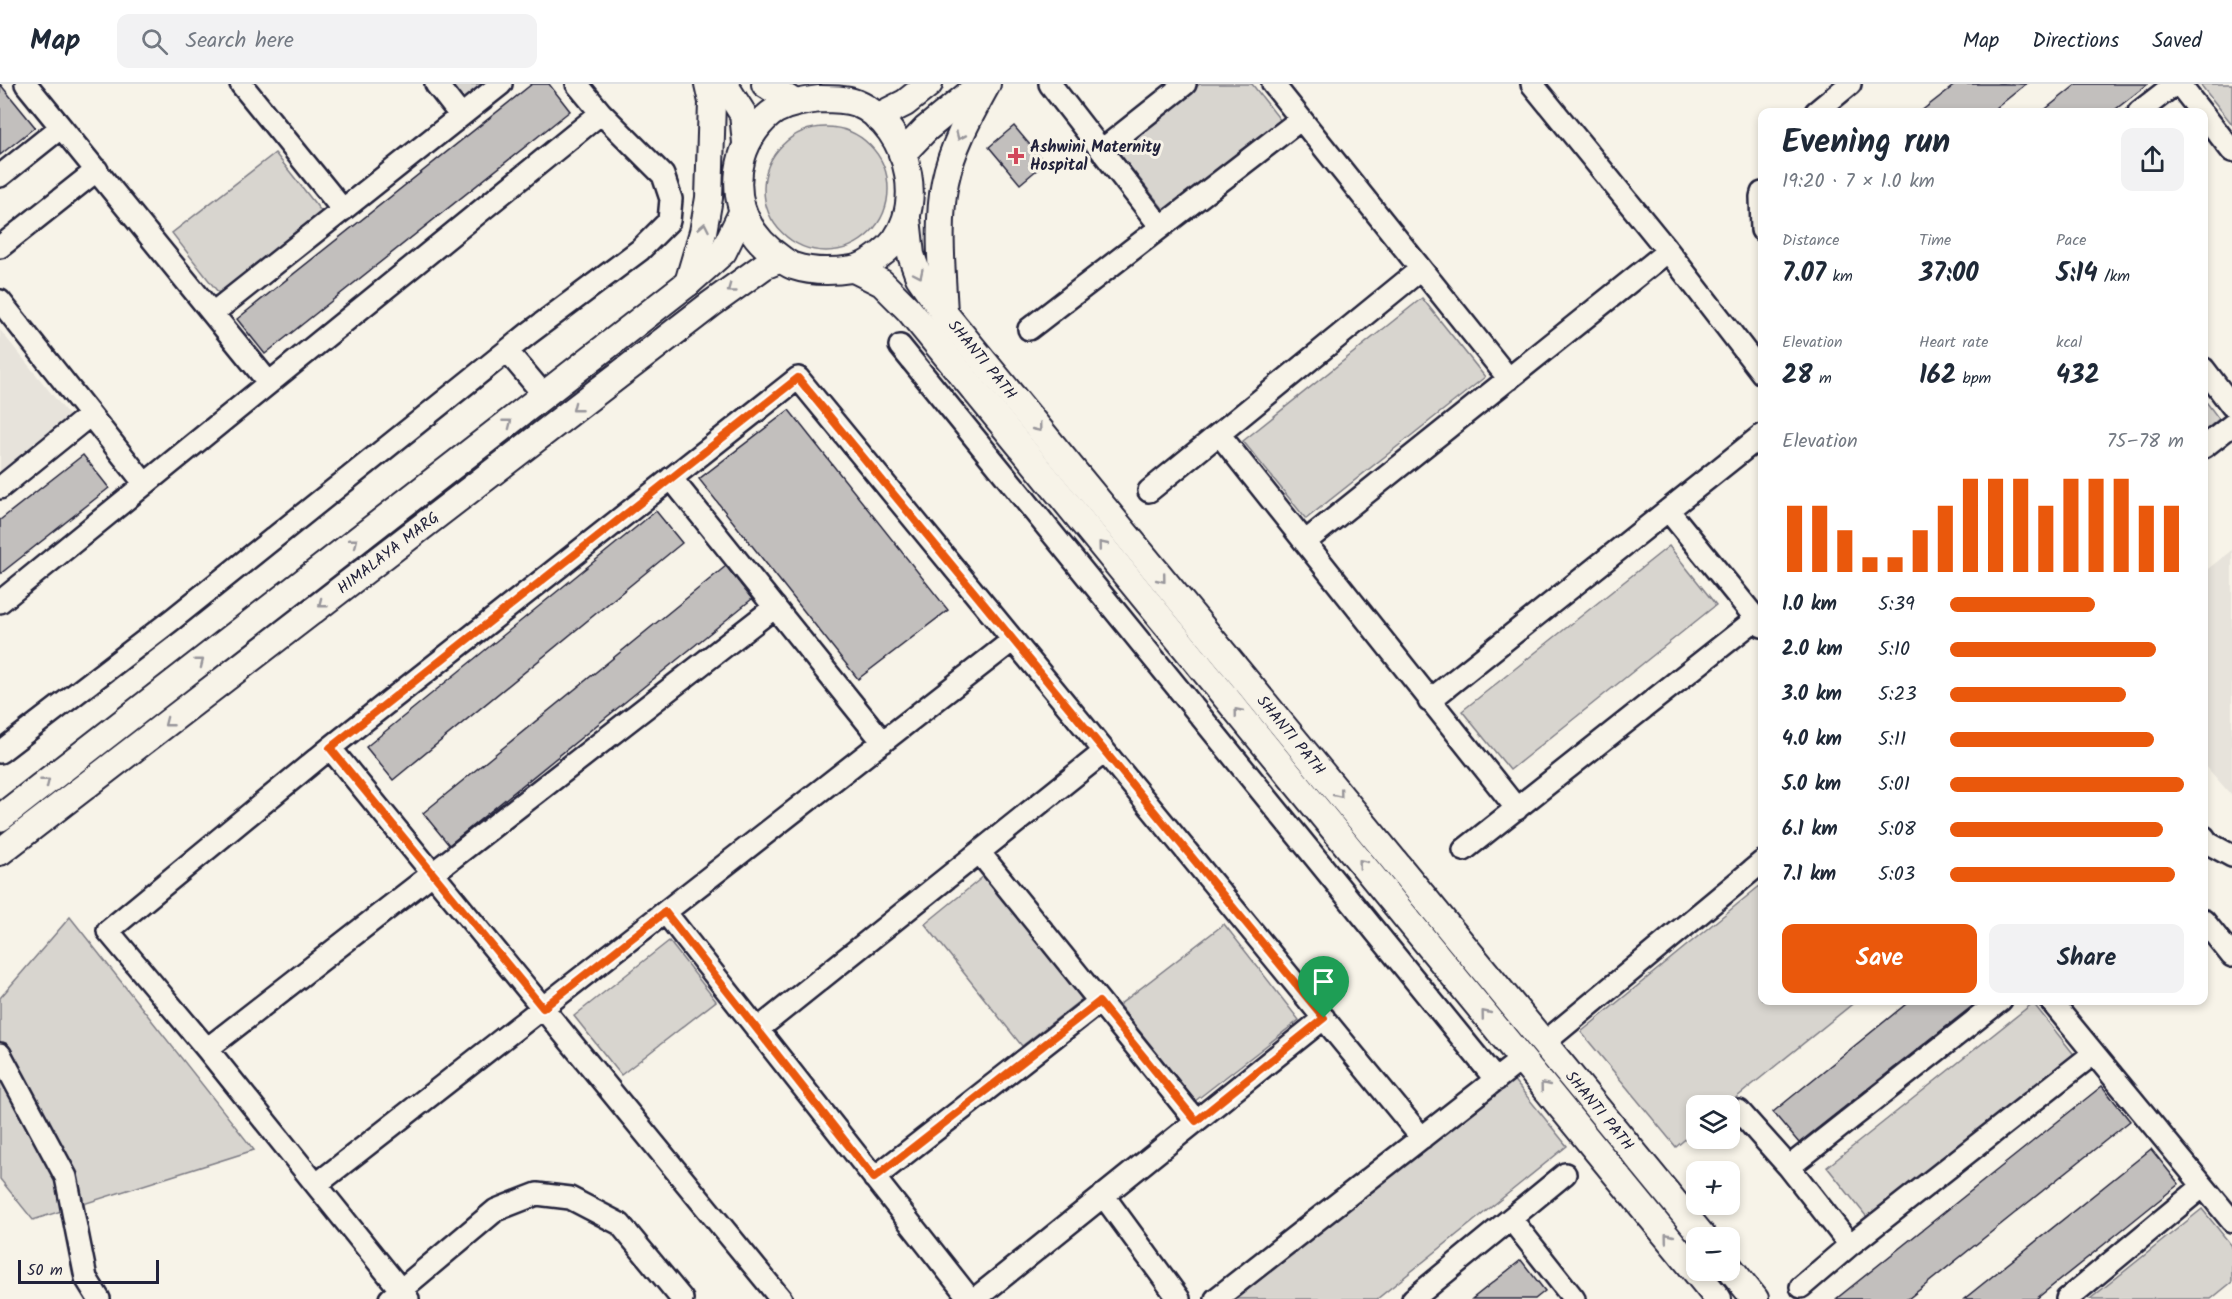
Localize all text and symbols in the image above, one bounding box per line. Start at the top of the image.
search box [117,14,537,68]
text: Map [30,19,81,64]
text: Search here [186,24,294,59]
icon: search [138,25,171,58]
text: Map [1963,25,1999,58]
text: Directions [2032,25,2119,58]
text: Saved [2152,25,2202,58]
text: Evening run [1782,117,1950,170]
button: share [2121,128,2184,191]
one-way arrow [955,129,967,140]
place label: Ashwini Maternity Hospital [1030,135,1162,178]
marker: Ashwini Maternity Hospital [1007,147,1025,165]
text: 19:20 · 7 × 1.0 km [1782,166,1935,198]
one-way arrow [697,222,710,232]
text: Distance [1782,228,1840,253]
text: Time [1919,228,1951,253]
text: Pace [2056,228,2087,253]
text: 7.07 [1782,253,1826,295]
text: 37:00 [1919,253,1979,295]
text: 5:14 [2056,253,2098,295]
text: km [1826,264,1853,289]
text: /km [2098,264,2130,289]
one-way arrow [912,268,924,279]
one-way arrow [726,282,737,293]
street label: SHANTI PATH [942,314,1023,405]
text: Elevation [1782,330,1843,355]
text: Heart rate [1919,330,1989,355]
text: kcal [2056,330,2082,355]
text: 28 [1782,355,1813,397]
text: 162 [1919,355,1956,397]
text: 432 [2056,355,2100,397]
text: m [1813,366,1832,391]
text: bpm [1956,366,1991,391]
one-way arrow [572,400,583,411]
one-way arrow [501,419,512,430]
one-way arrow [1031,421,1042,432]
text: Elevation [1782,426,1858,458]
text: 75–78 m [2107,426,2184,458]
street label: HIMALAYA MARG [332,505,445,600]
one-way arrow [347,539,358,550]
one-way arrow [1098,541,1109,552]
one-way arrow [1155,572,1166,583]
text: 1.0 km [1782,589,1837,621]
text: 5:39 [1878,589,1915,621]
one-way arrow [318,596,329,607]
text: 2.0 km [1782,634,1843,666]
text: 5:10 [1878,634,1910,666]
one-way arrow [193,659,204,670]
text: 3.0 km [1782,679,1842,711]
text: 5:23 [1878,679,1917,711]
street label: SHANTI PATH [1250,690,1332,781]
one-way arrow [1235,708,1246,719]
one-way arrow [163,715,174,726]
text: 4.0 km [1782,724,1842,756]
text: 5:11 [1878,724,1906,756]
text: 5.0 km [1782,769,1841,801]
text: 5:01 [1878,769,1910,801]
one-way arrow [39,778,50,789]
one-way arrow [1332,787,1343,798]
text: 6.1 km [1782,814,1838,846]
text: 5:08 [1878,814,1916,846]
one-way arrow [1358,859,1369,870]
text: 7.1 km [1782,859,1836,891]
text: 5:03 [1878,859,1915,891]
button: Save [1782,924,1977,993]
button: Share [1989,924,2184,993]
pin [1298,956,1349,1018]
icon: arrive [1307,965,1340,998]
one-way arrow [1482,1010,1493,1021]
street label: SHANTI PATH [1559,1065,1640,1156]
one-way arrow [1541,1082,1552,1093]
map controls [1686,1095,1740,1281]
button: layers [1686,1095,1740,1149]
button: + [1686,1161,1740,1215]
button: − [1686,1227,1740,1281]
one-way arrow [1664,1233,1675,1244]
scale bar [18,1257,159,1284]
text: 50 m [27,1258,63,1283]

